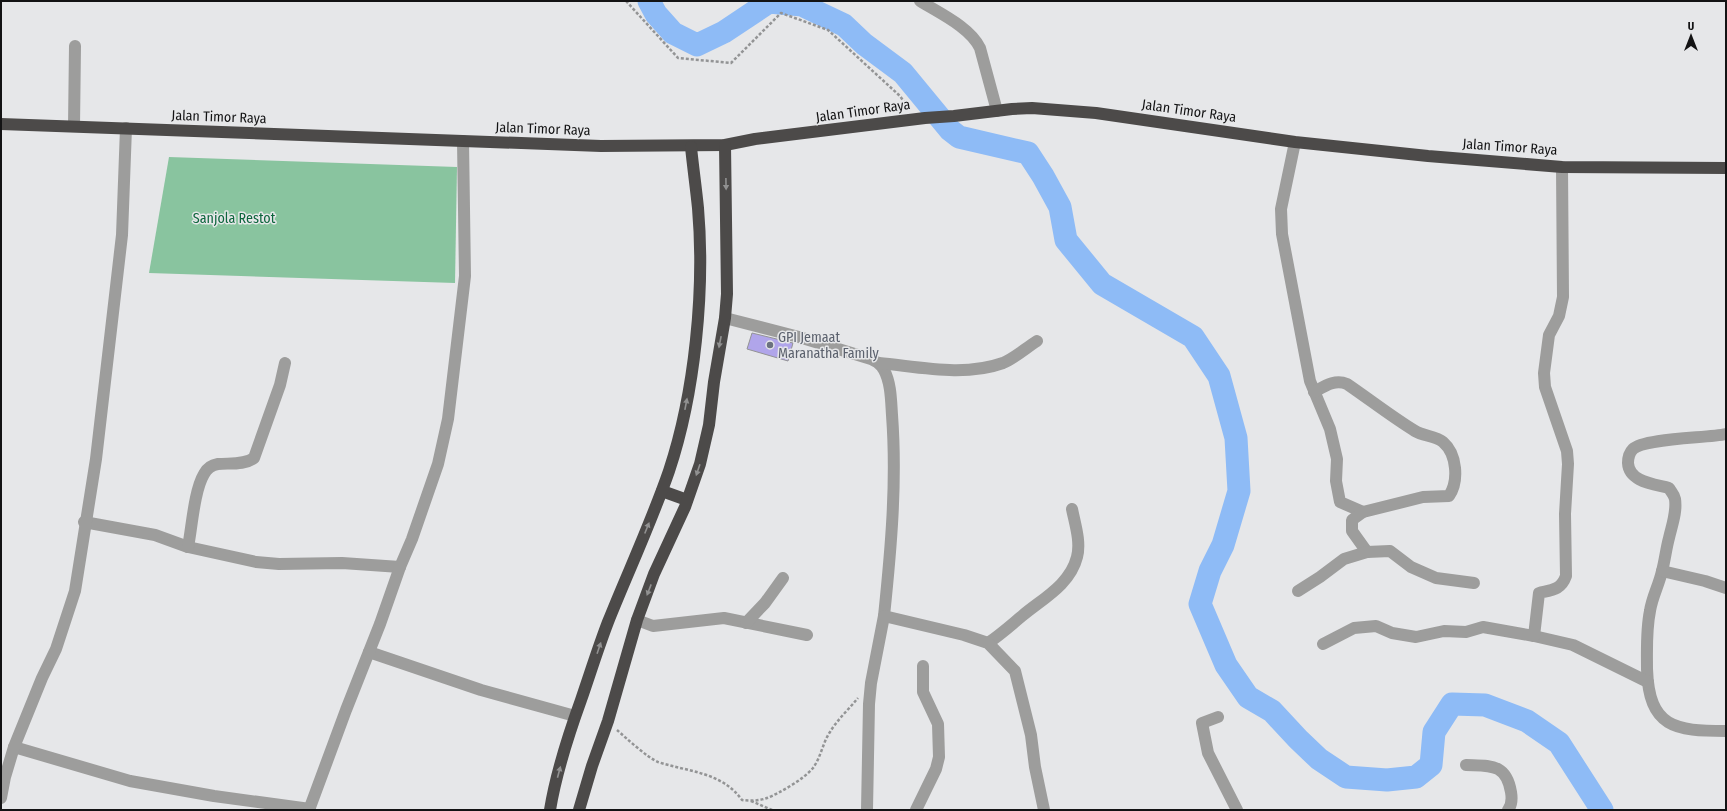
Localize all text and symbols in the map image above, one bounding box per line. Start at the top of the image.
north arrow [1671,16,1711,56]
text: U [1688,20,1694,33]
street label: Jalan Timor Raya [815,96,911,126]
street label: Jalan Timor Raya [1141,96,1237,126]
street label: Jalan Timor Raya [171,107,267,127]
street label: Jalan Timor Raya [495,119,591,139]
street label: Jalan Timor Raya [1462,135,1558,159]
one-way arrow [723,178,729,191]
park label: Sanjola Restot [193,210,276,227]
place label: GPI Jemaat Maranatha Family [778,329,879,362]
one-way arrow [717,336,723,348]
marker: GPI Jemaat Maranatha Family [765,340,775,350]
one-way arrow [683,398,689,410]
one-way arrow [695,464,701,476]
one-way arrow [644,521,650,533]
one-way arrow [645,584,651,596]
one-way arrow [596,642,602,654]
one-way arrow [556,766,562,778]

